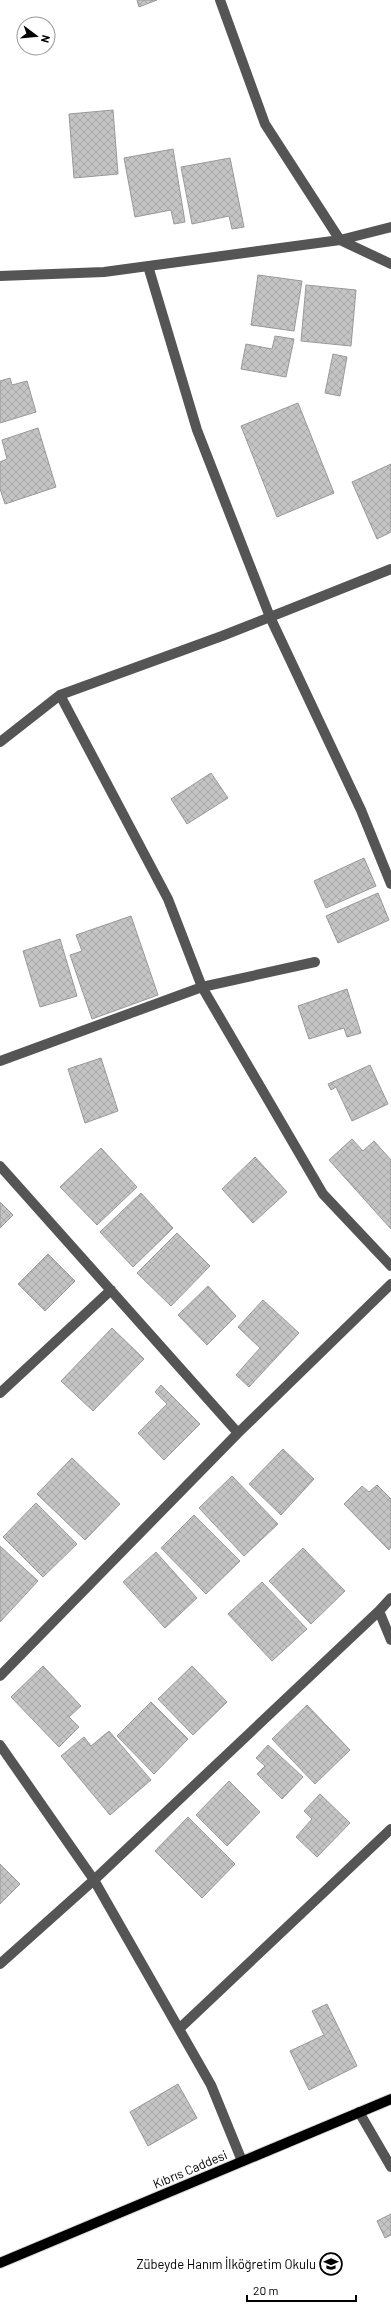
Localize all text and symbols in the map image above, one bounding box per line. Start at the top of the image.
north arrow [16,16,56,56]
text: N [39,34,53,44]
street label: Kıbrıs Caddesi [150,2146,230,2192]
school or university icon: Zübeyde Hanım İlköğretim Okulu [318,2251,344,2277]
place label: Zübeyde Hanım İlköğretim Okulu [136,2256,316,2272]
scale bar [247,2277,356,2303]
text: 20 m [253,2283,279,2297]

